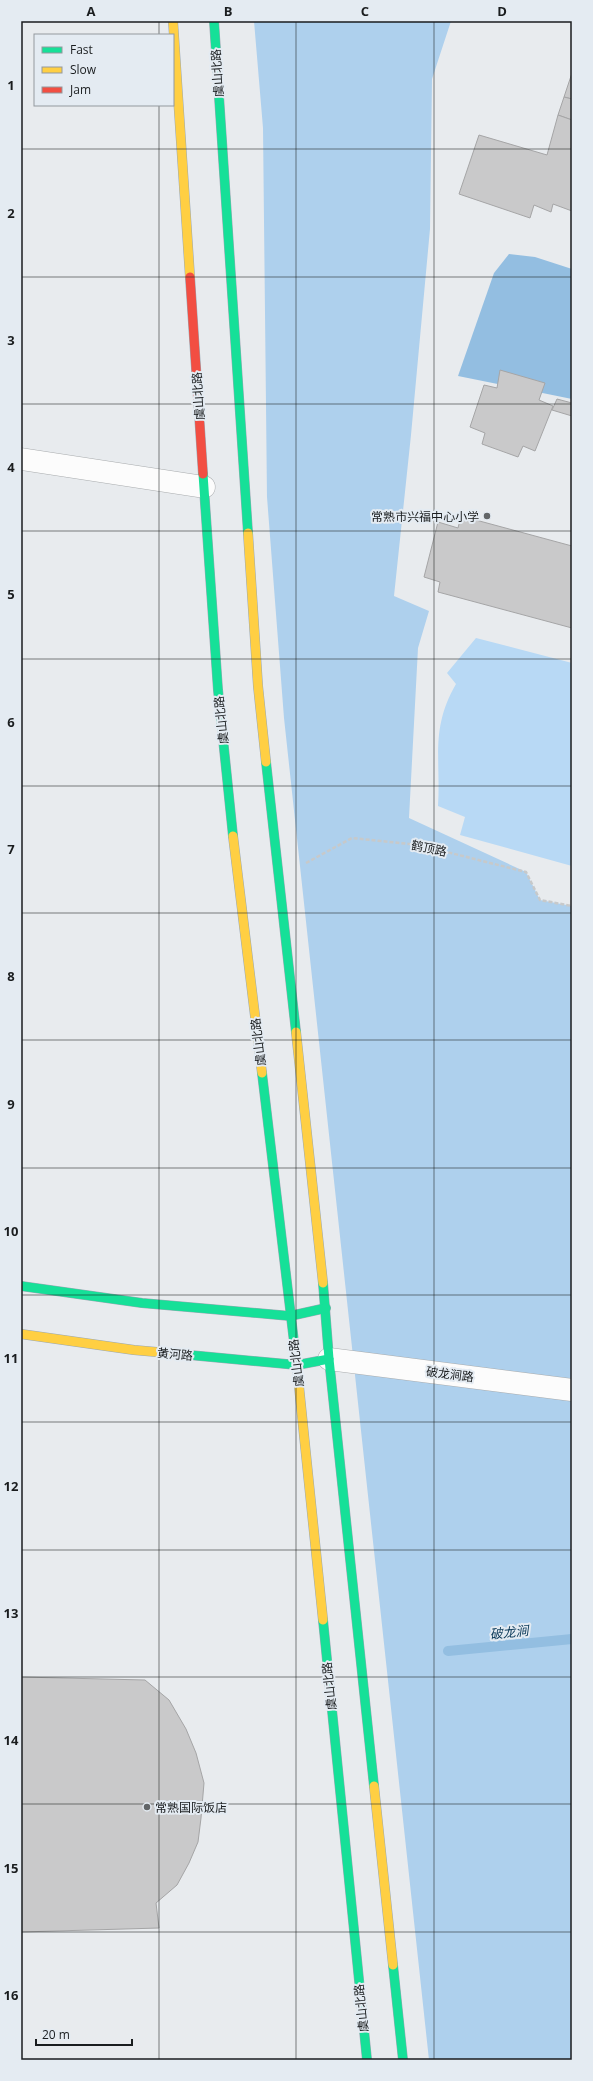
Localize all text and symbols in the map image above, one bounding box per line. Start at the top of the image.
text: A [87,2,96,20]
text: B [224,2,233,20]
text: C [361,2,369,20]
text: D [497,2,507,20]
legend [34,34,174,106]
text: Fast [70,41,93,58]
street label: 虞山北路 [207,48,227,98]
text: Slow [70,61,97,78]
text: 1 [7,76,15,94]
text: Jam [69,81,91,98]
text: 2 [7,204,15,222]
text: 3 [7,331,15,349]
street label: 虞山北路 [188,371,208,421]
text: 4 [7,458,15,476]
place label: 常熟市兴福中心小学 [371,508,479,525]
marker: 常熟市兴福中心小学 [482,511,492,521]
text: 5 [7,585,15,603]
street label: 虞山北路 [210,695,232,745]
text: 6 [7,713,15,731]
street label: 鹤顶路 [410,836,448,860]
text: 7 [7,840,15,858]
text: 8 [7,967,15,985]
street label: 虞山北路 [247,1017,269,1067]
text: 9 [7,1095,15,1113]
text: 10 [4,1222,18,1240]
street label: 虞山北路 [285,1338,307,1388]
street label: 黄河路 [156,1344,194,1364]
text: 11 [4,1349,18,1367]
street label: 破龙涧路 [425,1363,475,1385]
text: 12 [4,1477,19,1495]
text: 13 [4,1604,18,1622]
water label: 破龙涧 [489,1621,531,1643]
street label: 虞山北路 [318,1661,340,1711]
text: 14 [4,1731,19,1749]
place label: 常熟国际饭店 [155,1799,227,1816]
marker: 常熟国际饭店 [142,1802,152,1812]
text: 15 [4,1859,18,1877]
street label: 虞山北路 [350,1983,372,2033]
text: 16 [4,1986,19,2004]
scale bar [36,2021,132,2047]
text: 20 m [42,2026,70,2043]

